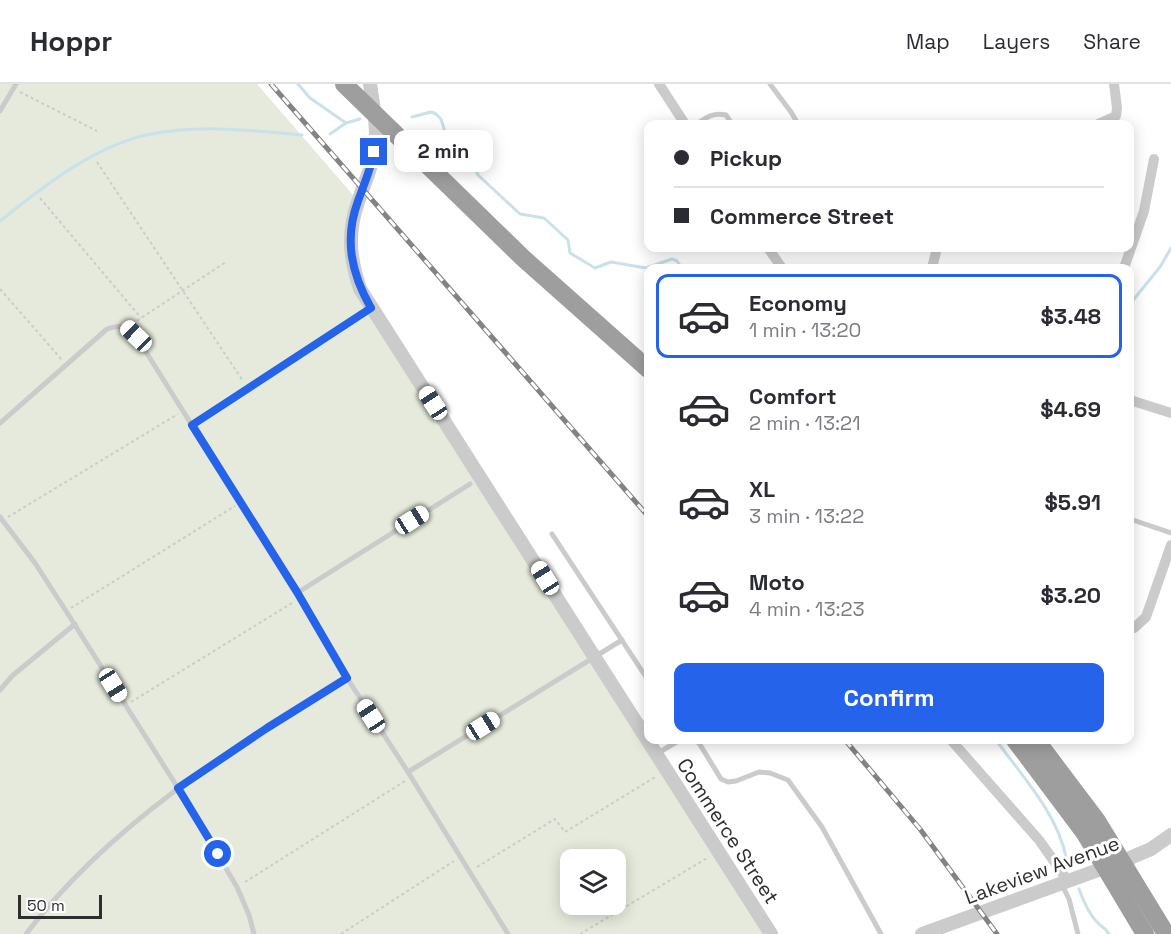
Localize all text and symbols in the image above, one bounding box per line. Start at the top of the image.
text: Hoppr [30,23,112,59]
text: Map [906,28,950,55]
text: Layers [983,28,1050,55]
text: Share [1083,28,1141,55]
callout: 2 min [395,131,494,173]
route end [360,138,387,165]
text: 2 min [418,138,469,164]
text: Pickup [710,144,782,172]
text: Commerce Street [710,202,894,230]
icon: car [677,289,731,343]
text: Economy [749,289,847,317]
text: $3.48 [1041,302,1101,330]
car [117,317,155,355]
text: 1 min · 13:20 [749,317,861,343]
icon: car [677,382,731,436]
text: Comfort [749,382,837,410]
car [416,383,450,423]
text: $4.69 [1040,395,1101,423]
text: 2 min · 13:21 [749,410,861,436]
icon: car [677,475,731,529]
text: XL [749,475,775,503]
text: $5.91 [1044,488,1101,516]
car [392,503,432,537]
text: 3 min · 13:22 [749,503,864,529]
car [528,558,562,598]
icon: car [677,568,731,622]
text: Moto [749,568,805,596]
text: $3.20 [1040,581,1101,609]
text: 4 min · 13:23 [749,596,865,622]
button: Confirm [674,663,1104,732]
car [96,665,130,705]
car [354,696,388,736]
car [463,709,503,743]
street label: Commerce Street [671,753,785,909]
street label: Lakeview Avenue [961,830,1123,910]
route start [204,840,231,867]
map controls [560,849,626,915]
button: layers [560,849,626,915]
scale bar [18,892,102,920]
text: 50 m [27,895,65,916]

